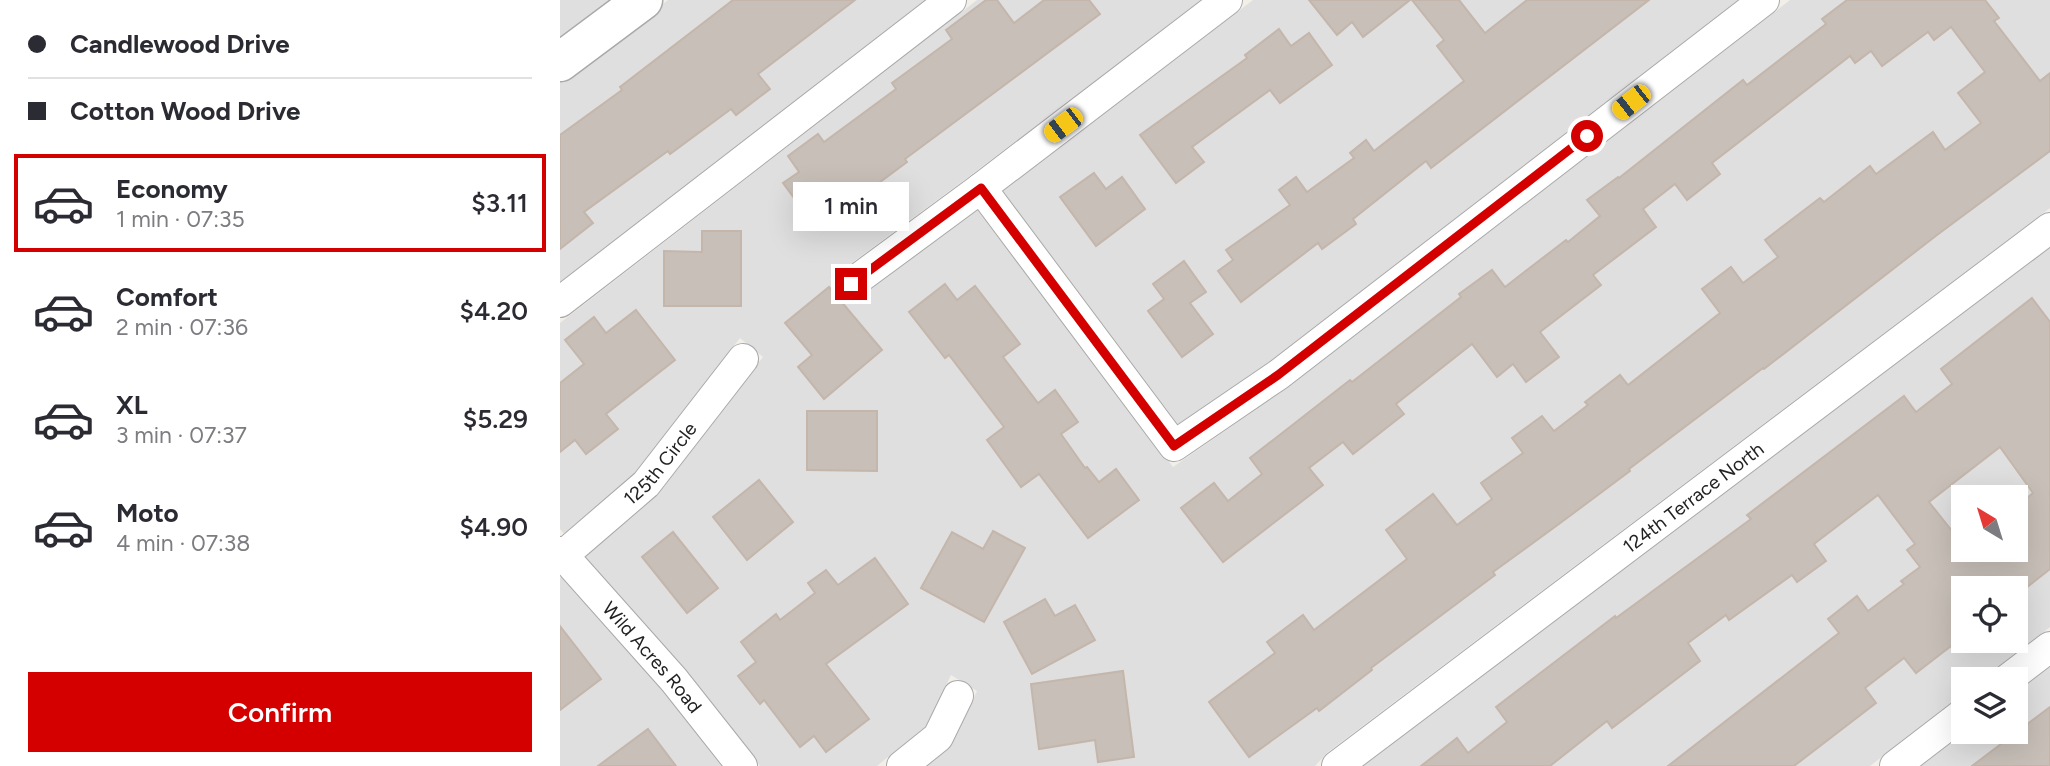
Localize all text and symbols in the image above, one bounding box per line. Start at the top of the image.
text: Candlewood Drive [70,28,290,60]
car [1608,81,1655,123]
text: Cotton Wood Drive [70,95,300,127]
car [1040,104,1087,146]
route start [1571,120,1603,152]
icon: car [32,172,95,235]
text: Economy [116,173,228,205]
callout: 1 min [793,182,909,232]
text: $3.11 [471,187,528,219]
text: 1 min [824,192,878,220]
text: 1 min · 07:35 [116,205,245,233]
route end [835,268,867,300]
icon: car [32,280,95,343]
text: Comfort [116,281,218,313]
text: $4.20 [460,295,528,327]
text: 2 min · 07:36 [116,313,248,341]
icon: car [32,388,95,451]
text: XL [116,389,148,421]
text: $5.29 [463,403,528,435]
street label: 125th Circle [619,418,701,510]
text: 3 min · 07:37 [116,421,247,449]
street label: 124th Terrace North [1618,437,1768,558]
north arrow [1951,485,2028,562]
map controls [1951,485,2028,744]
icon: car [32,496,95,559]
text: Moto [116,497,179,529]
text: $4.90 [459,511,528,543]
text: 4 min · 07:38 [116,529,250,557]
button: locate [1951,576,2028,653]
street label: Wild Acres Road [598,597,707,717]
button: layers [1951,667,2028,744]
button: Confirm [28,672,532,752]

